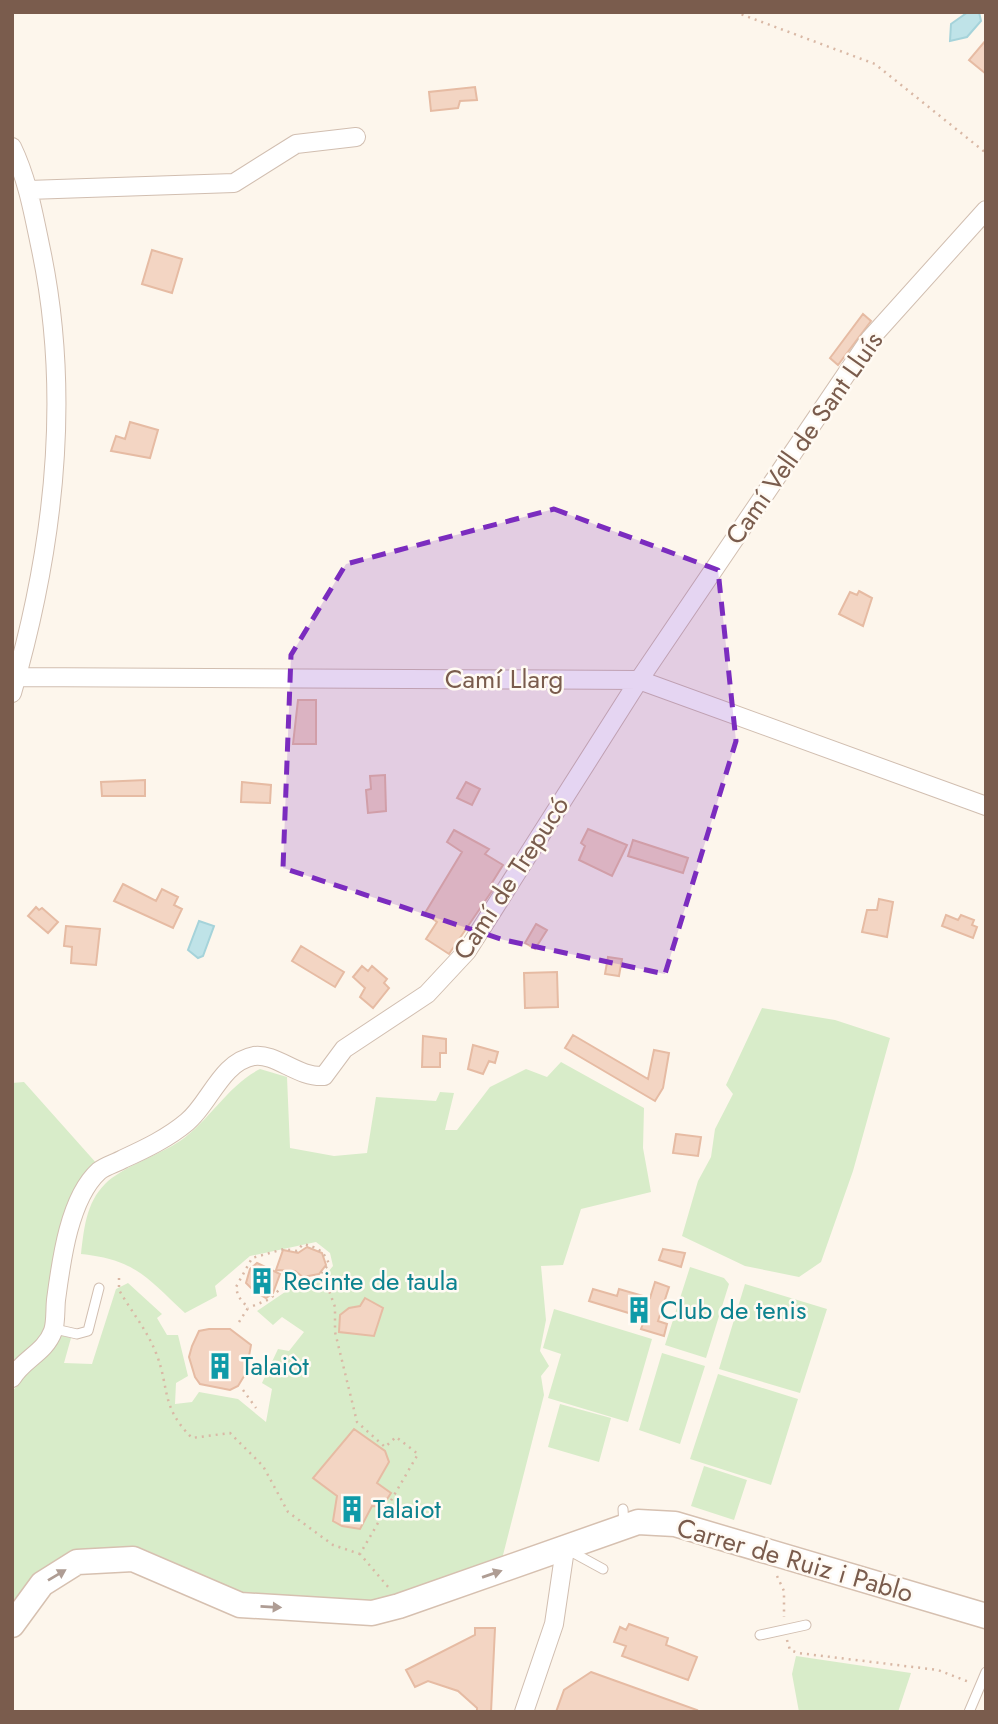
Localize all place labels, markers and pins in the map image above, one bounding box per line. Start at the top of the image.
place label: Recinte de taula [283,1262,458,1300]
building icon: Recinte de taula [247,1266,277,1296]
place label: Club de tenis [660,1291,807,1329]
building icon: Club de tenis [624,1295,654,1325]
place label: Talaiòt [241,1347,309,1385]
building icon: Talaiòt [205,1351,235,1381]
place label: Talaiot [373,1490,441,1528]
building icon: Talaiot [337,1494,367,1524]

